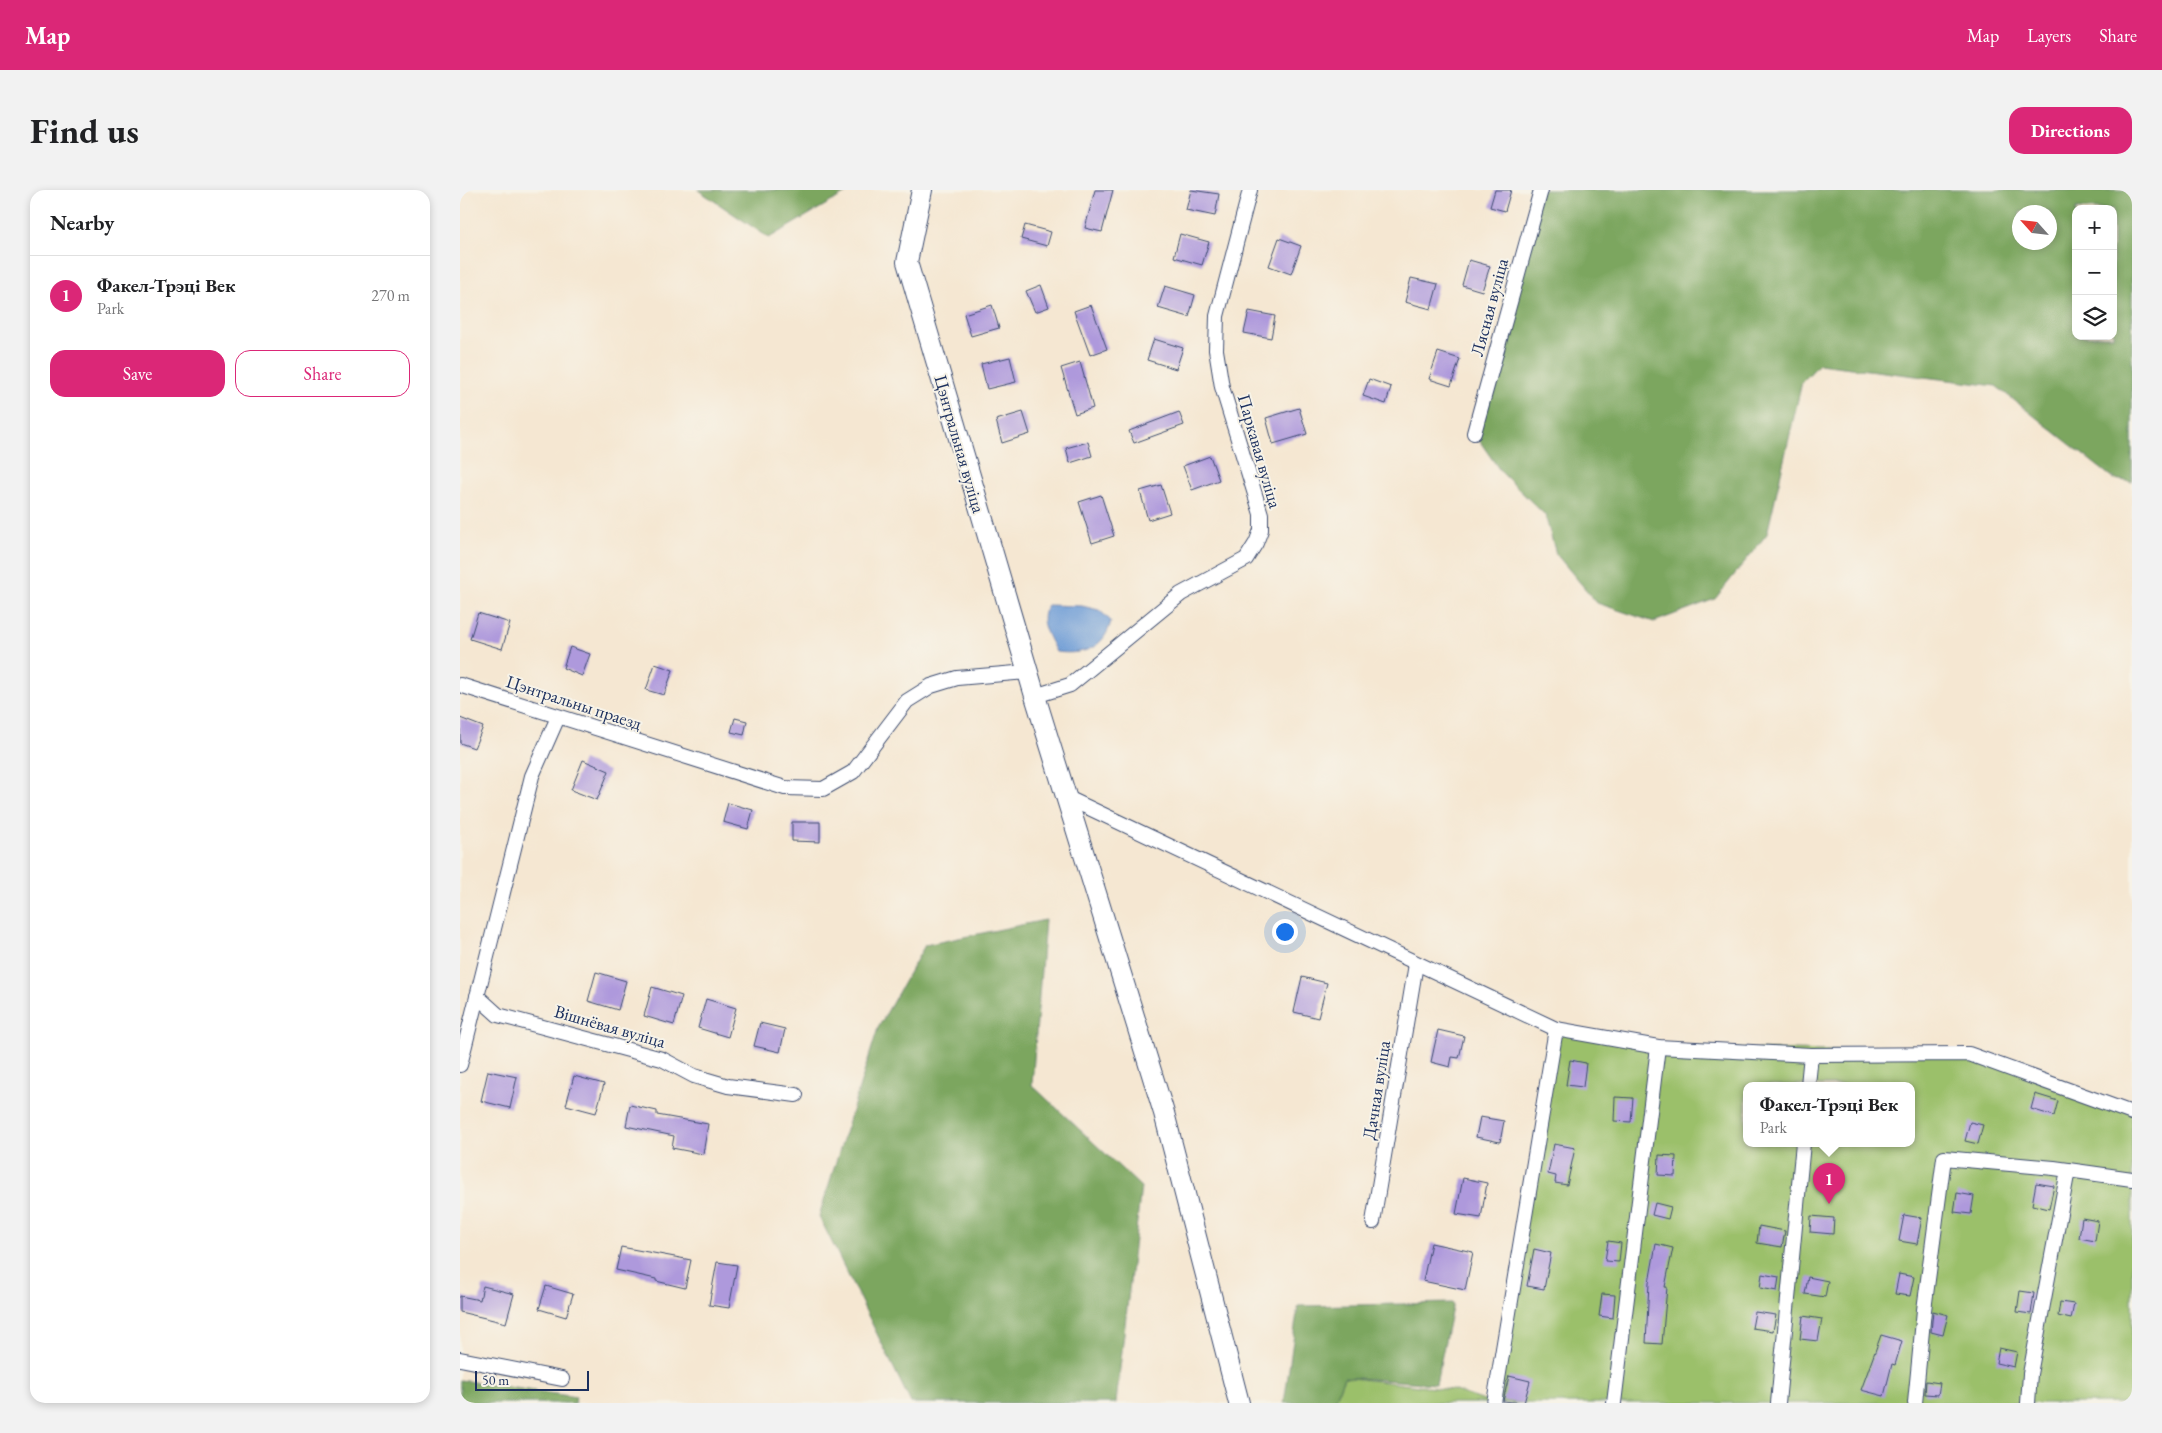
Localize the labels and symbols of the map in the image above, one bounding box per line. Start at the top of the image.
north arrow [2012,205,2057,250]
street label: Лясная вуліца [1465,255,1513,358]
street label: Цэнтральная вуліца [929,372,991,516]
street label: Паркавая вуліца [1233,391,1288,512]
street label: Цэнтральны праезд [503,669,645,735]
your location [1272,919,1298,945]
street label: Вішнёвая вуліца [552,999,669,1053]
street label: Дачная вуліца [1357,1038,1395,1141]
pin: 1 [1813,1163,1845,1204]
scale bar [475,1368,589,1391]

